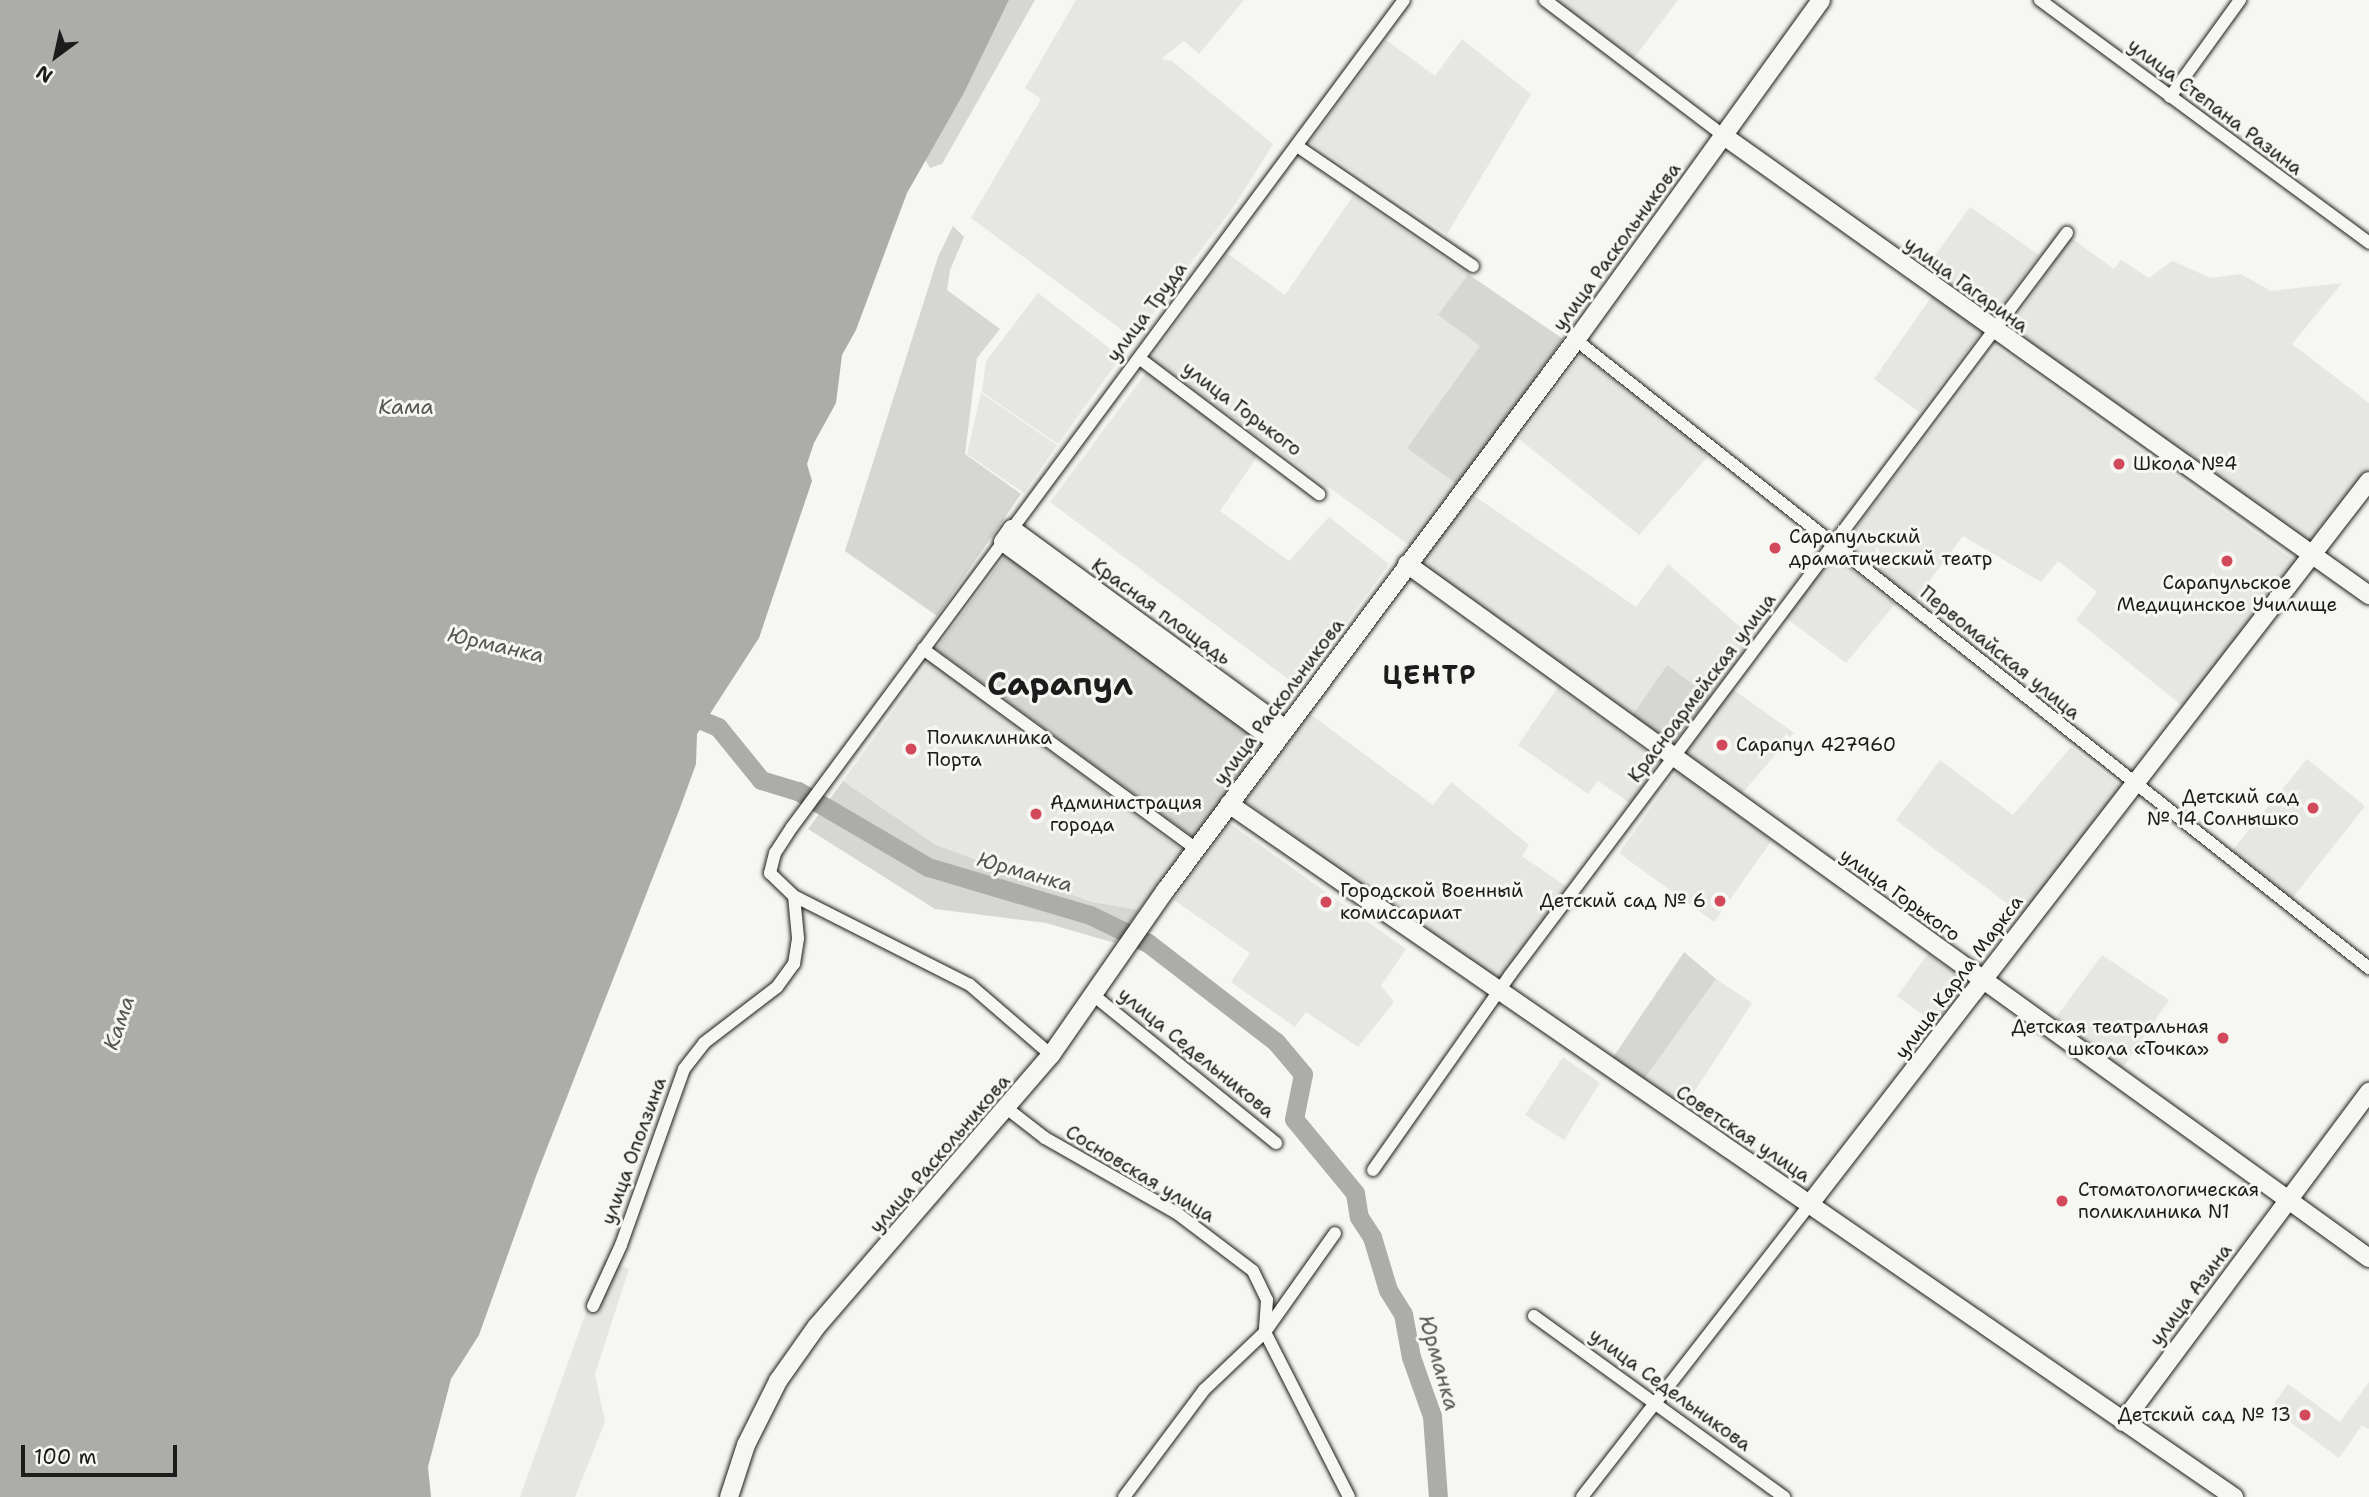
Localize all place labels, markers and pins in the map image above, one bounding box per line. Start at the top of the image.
place label: Школа №4 [2133,453,2237,475]
marker: Школа №4 [2111,456,2127,472]
place label: Сарапульский драматический театр [1789,526,1992,570]
marker: Сарапульский драматический театр [1767,540,1783,556]
marker: Сарапульское Медицинское Училище [2219,553,2235,569]
place label: Сарапульское Медицинское Училище [2117,572,2337,616]
place label: Поликлиника Порта [927,727,1052,771]
place label: Сарапул 427960 [1736,734,1896,756]
marker: Сарапул 427960 [1714,737,1730,753]
marker: Поликлиника Порта [901,739,921,759]
place label: Детский сад № 14 Солнышко [2147,786,2299,830]
place label: Администрация города [1050,792,1202,836]
marker: Детский сад № 14 Солнышко [2305,800,2321,816]
marker: Администрация города [1028,806,1044,822]
place label: Городской Военный комиссариат [1340,880,1523,924]
place label: Детский сад № 6 [1540,890,1706,912]
marker: Детский сад № 6 [1712,893,1728,909]
marker: Городской Военный комиссариат [1318,894,1334,910]
place label: Детская театральная школа «Точка» [2011,1016,2209,1060]
marker: Детская театральная школа «Точка» [2215,1030,2231,1046]
place label: Стоматологическая поликлиника N1 [2078,1179,2259,1223]
marker: Стоматологическая поликлиника N1 [2052,1191,2072,1211]
place label: Детский сад № 13 [2118,1404,2291,1426]
marker: Детский сад № 13 [2297,1407,2313,1423]

